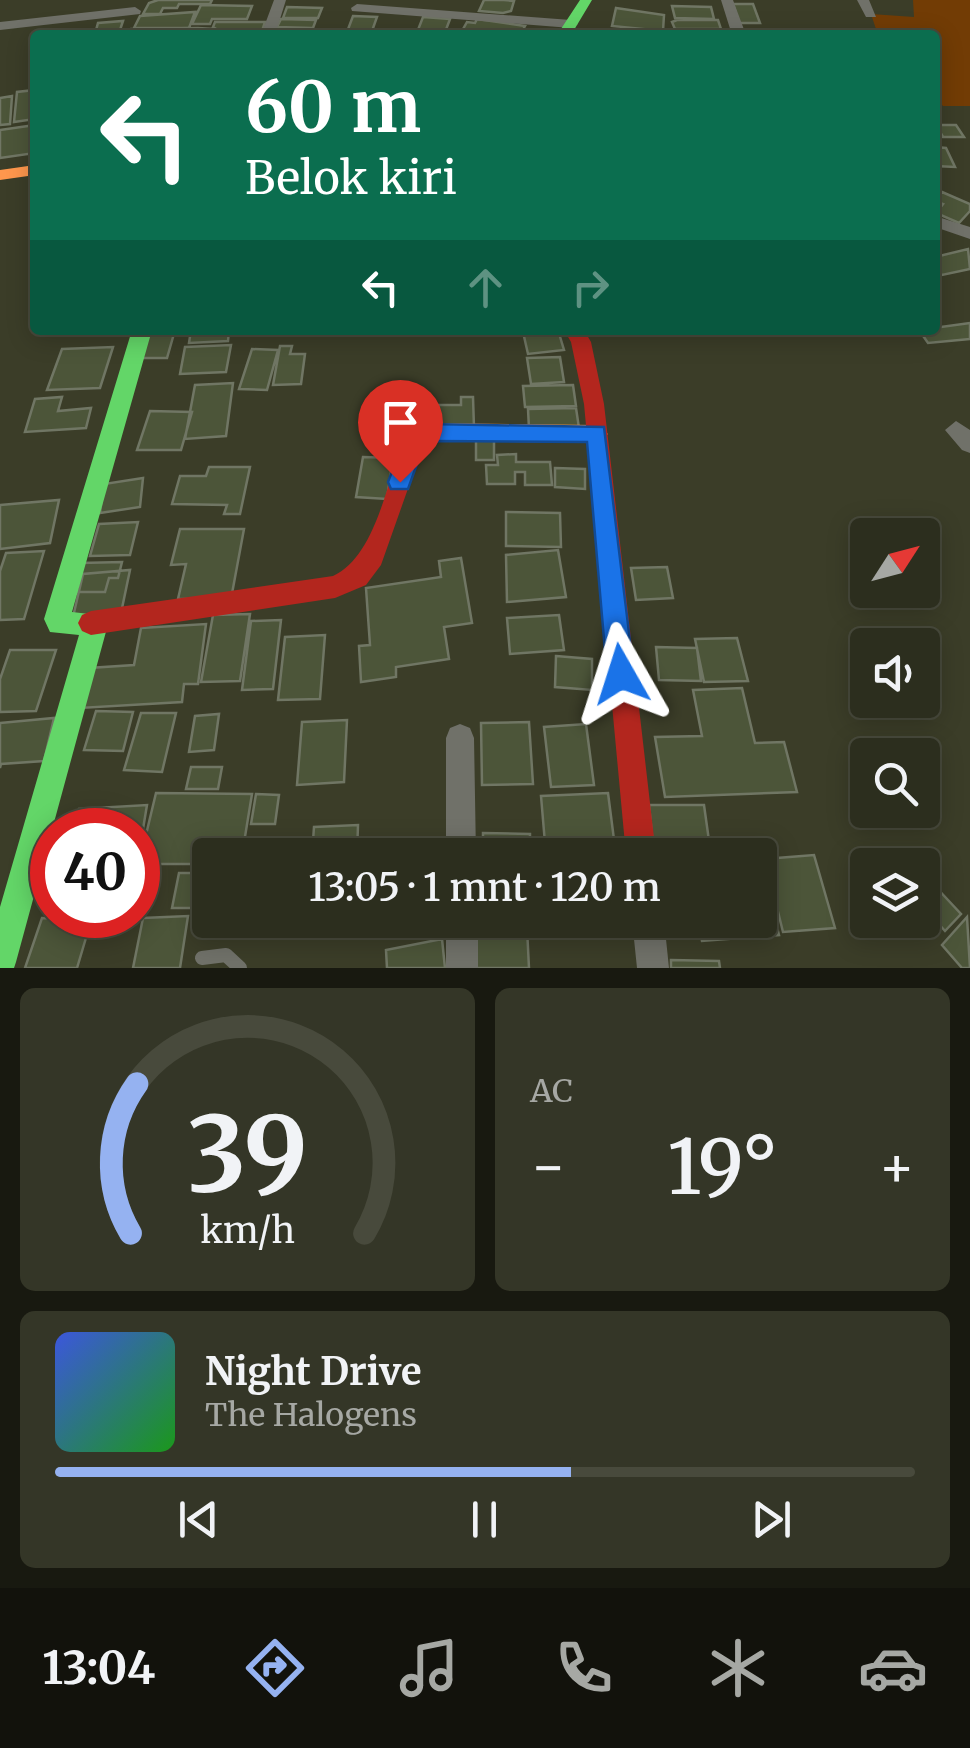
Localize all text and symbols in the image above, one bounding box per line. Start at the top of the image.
text: 60 m [245,63,421,151]
icon: left [80,70,210,200]
text: Belok kiri [245,150,457,206]
icon: left [353,260,408,315]
icon: ahead [458,260,513,315]
icon: right [563,260,618,315]
pin [358,380,443,483]
icon: arrive [373,395,428,450]
north arrow [850,518,940,608]
map controls [850,518,940,938]
position arrow [569,622,673,726]
button: sound [850,628,940,718]
button: search [850,738,940,828]
speed limit sign: 40 [30,808,160,938]
button: layers [850,848,940,938]
text: 13:05 · 1 mnt · 120 m [308,864,661,911]
text: AC [530,1071,573,1111]
text: 39 [187,1089,308,1219]
text: 19° [667,1120,778,1214]
text: − [530,1132,567,1201]
text: + [878,1132,915,1201]
text: km/h [200,1208,295,1253]
text: Night Drive [205,1348,422,1395]
text: The Halogens [205,1395,417,1435]
icon: previous [171,1492,226,1547]
icon: pause [457,1492,512,1547]
icon: next [744,1492,799,1547]
icon: directions [240,1633,310,1703]
icon: music [394,1633,464,1703]
icon: phone [549,1633,619,1703]
icon: climate [703,1633,773,1703]
icon: car [858,1633,928,1703]
text: 13:04 [42,1640,155,1696]

